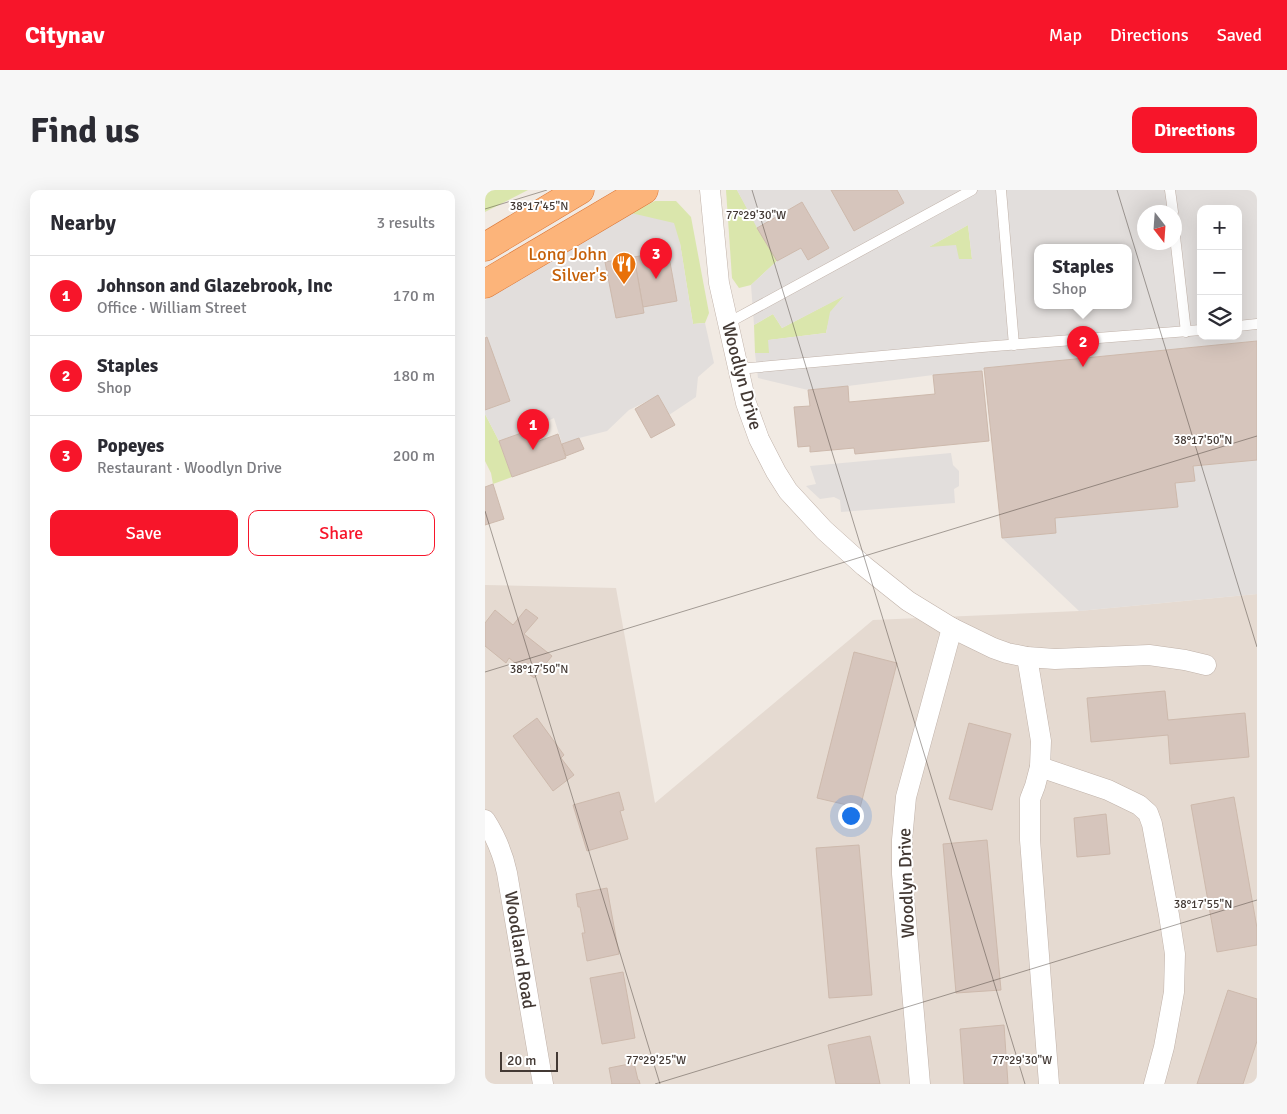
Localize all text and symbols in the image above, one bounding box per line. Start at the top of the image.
text: Citynav [25,20,104,50]
text: Map [1049,24,1082,46]
text: Directions [1110,24,1189,46]
text: Saved [1217,24,1262,46]
button: Directions [1132,107,1257,153]
text: Find us [30,109,140,152]
text: 38°17'45"N [510,199,568,214]
north arrow [1137,205,1182,250]
map controls [1197,205,1242,340]
button: + [1197,205,1242,250]
text: 77°29'30"W [726,208,786,223]
text: Nearby [50,210,116,236]
text: 3 results [376,213,435,233]
pin: 3 [640,238,672,279]
place label: Long John Silver's [528,243,607,286]
popup [1034,244,1132,309]
button: − [1197,250,1242,295]
restaurant icon: Long John Silver's [611,251,637,285]
text: Staples [1052,255,1114,279]
text: Johnson and Glazebrook, Inc [97,274,332,298]
text: Shop [1052,279,1087,299]
text: 1 [62,286,70,306]
text: 170 m [393,286,435,306]
button: layers [1197,295,1242,340]
text: Office · William Street [97,298,247,318]
street label: Woodlyn Drive [717,320,767,432]
pin: 2 [1067,326,1099,367]
text: Staples [97,354,158,378]
text: 2 [62,366,70,386]
text: 180 m [393,366,435,386]
text: Shop [97,378,131,398]
pin: 1 [517,409,549,450]
text: 38°17'50"N [1174,433,1232,448]
text: Popeyes [97,434,164,458]
text: 3 [62,446,70,466]
text: 200 m [393,446,435,466]
text: Restaurant · Woodlyn Drive [97,458,282,478]
button: Save [50,510,238,556]
button: Share [248,510,435,556]
text: 38°17'50"N [510,662,568,677]
your location [838,803,864,829]
street label: Woodlyn Drive [893,827,919,939]
street label: Woodland Road [500,889,540,1011]
text: 38°17'55"N [1174,897,1232,912]
scale bar [500,1049,557,1072]
text: 20 m [507,1052,536,1069]
text: 77°29'25"W [626,1053,686,1068]
text: 77°29'30"W [992,1053,1052,1068]

